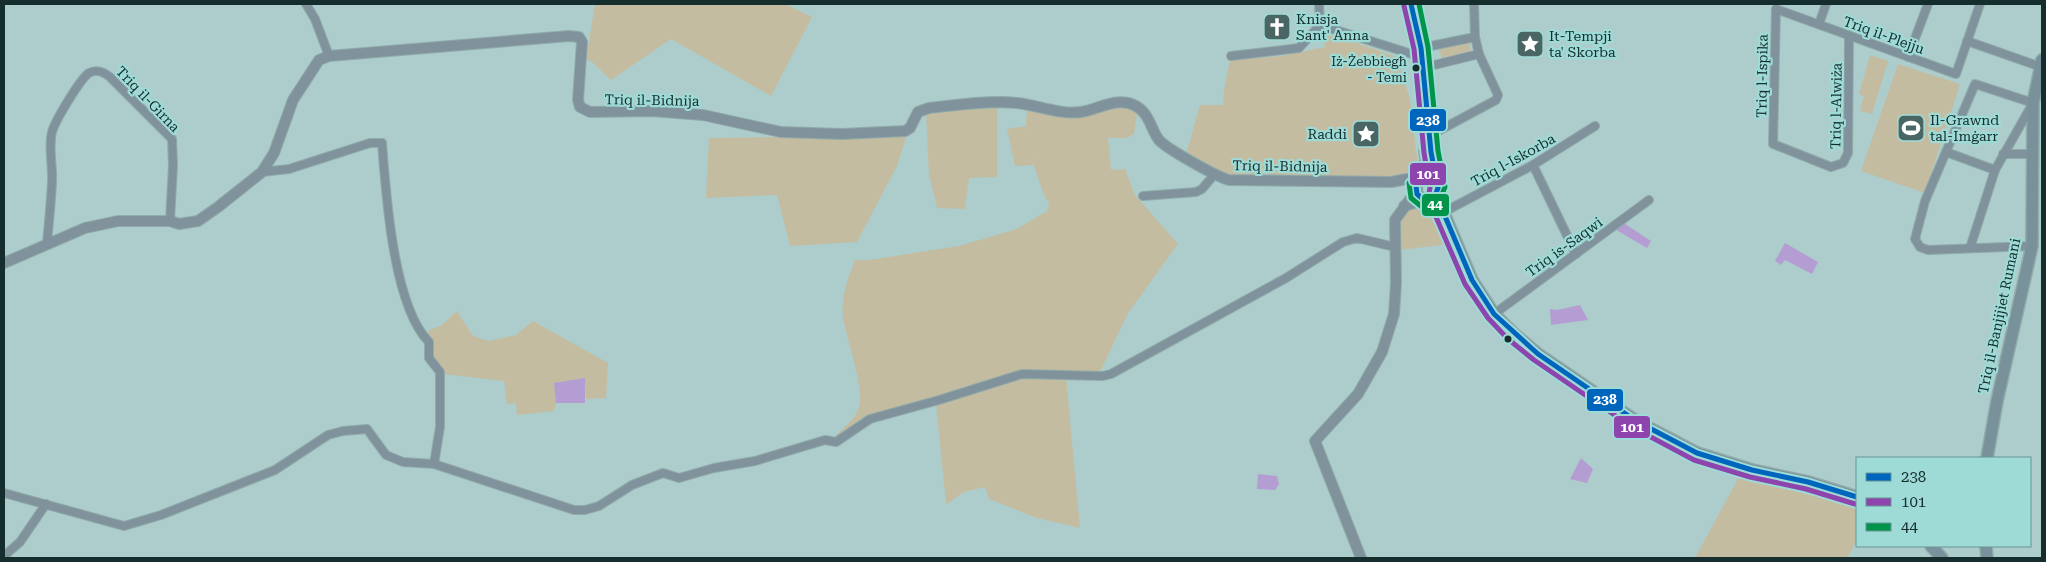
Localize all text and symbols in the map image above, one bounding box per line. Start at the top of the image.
place label: Knisja Sant' Anna [1296,11,1369,43]
church icon: Knisja Sant' Anna [1262,12,1292,42]
street label: Triq il-Plejju [1841,13,1927,57]
place label: It-Tempji ta' Skorba [1549,28,1616,60]
place icon: It-Tempji ta' Skorba [1515,29,1545,59]
street label: Triq l-Ispika [1753,34,1771,118]
place label: Iż-Żebbiegħ - Temi [1331,54,1408,85]
street label: Triq l-Alwiża [1827,62,1845,149]
street label: Triq il-Girna [113,63,183,135]
marker: Iż-Żebbiegħ - Temi [1411,63,1421,73]
street label: Triq il-Bidnija [604,91,700,109]
line badge: 238 [1409,108,1447,132]
text: 238 [1416,112,1440,128]
place label: Il-Grawnd tal-Imġarr [1930,112,1999,144]
sports icon: Il-Grawnd tal-Imġarr [1896,113,1926,143]
place icon: Raddi [1351,119,1381,149]
place label: Raddi [1308,126,1348,142]
street label: Triq l-Iskorba [1468,130,1558,190]
street label: Triq il-Bidnija [1232,157,1328,175]
line badge: 101 [1409,162,1447,186]
text: 101 [1416,166,1440,182]
line badge: 44 [1421,193,1450,217]
text: 44 [1427,196,1443,212]
street label: Triq is-Saqwi [1523,214,1606,280]
street label: Triq il-Banjijiet Rumani [1975,236,2023,395]
unlabelled marker [1503,334,1513,344]
line badge: 238 [1586,388,1624,412]
text: 238 [1593,391,1617,407]
line badge: 101 [1613,415,1651,439]
text: 101 [1620,419,1644,435]
legend [1856,457,2031,547]
text: 238 [1901,468,1926,486]
text: 101 [1901,493,1926,511]
text: 44 [1901,518,1918,536]

